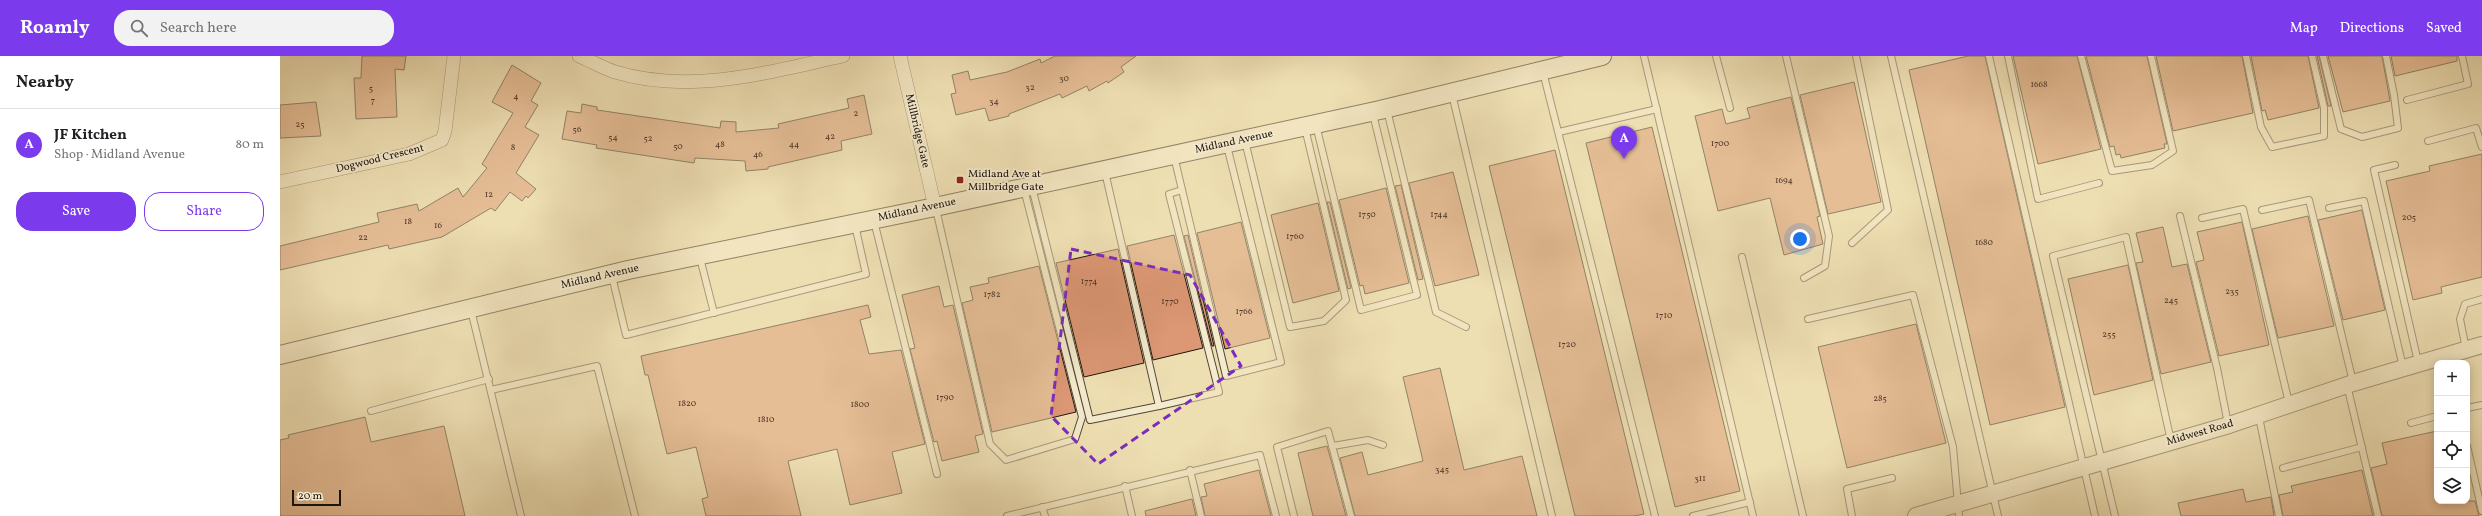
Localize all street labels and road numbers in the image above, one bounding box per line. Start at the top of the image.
street label: Millbridge Gate [901,92,933,170]
street label: Midland Avenue [1194,126,1274,158]
street label: Dogwood Crescent [334,141,426,177]
street label: Midland Avenue [877,194,957,226]
street label: Midland Avenue [560,261,640,293]
street label: Midwest Road [2165,416,2235,450]

